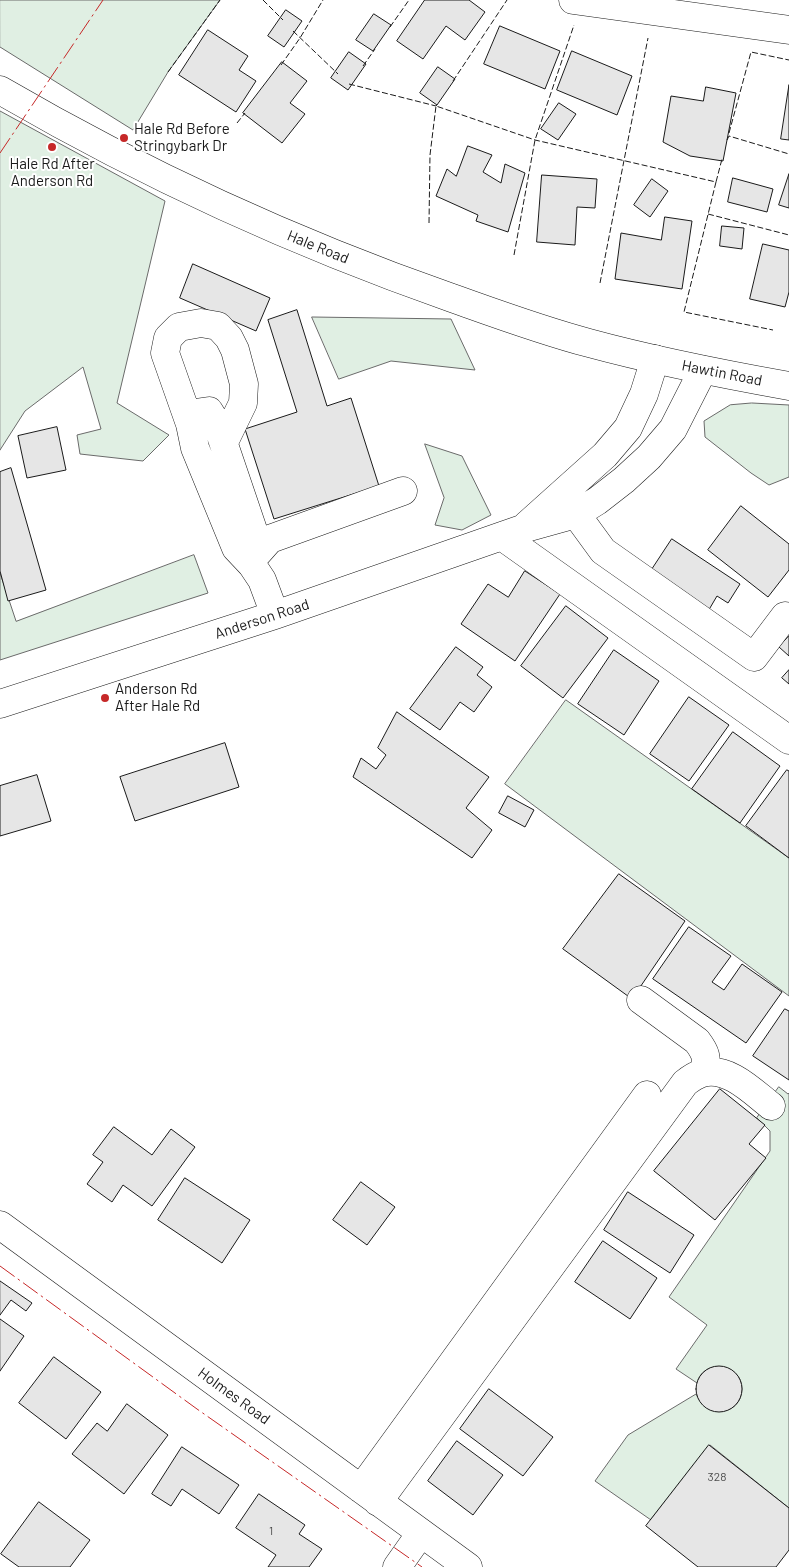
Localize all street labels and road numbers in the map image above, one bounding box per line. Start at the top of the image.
street label: Hale Road [284,226,352,268]
street label: Hawtin Road [680,356,764,390]
street label: Anderson Road [212,595,312,643]
street label: Holmes Road [194,1364,274,1428]

